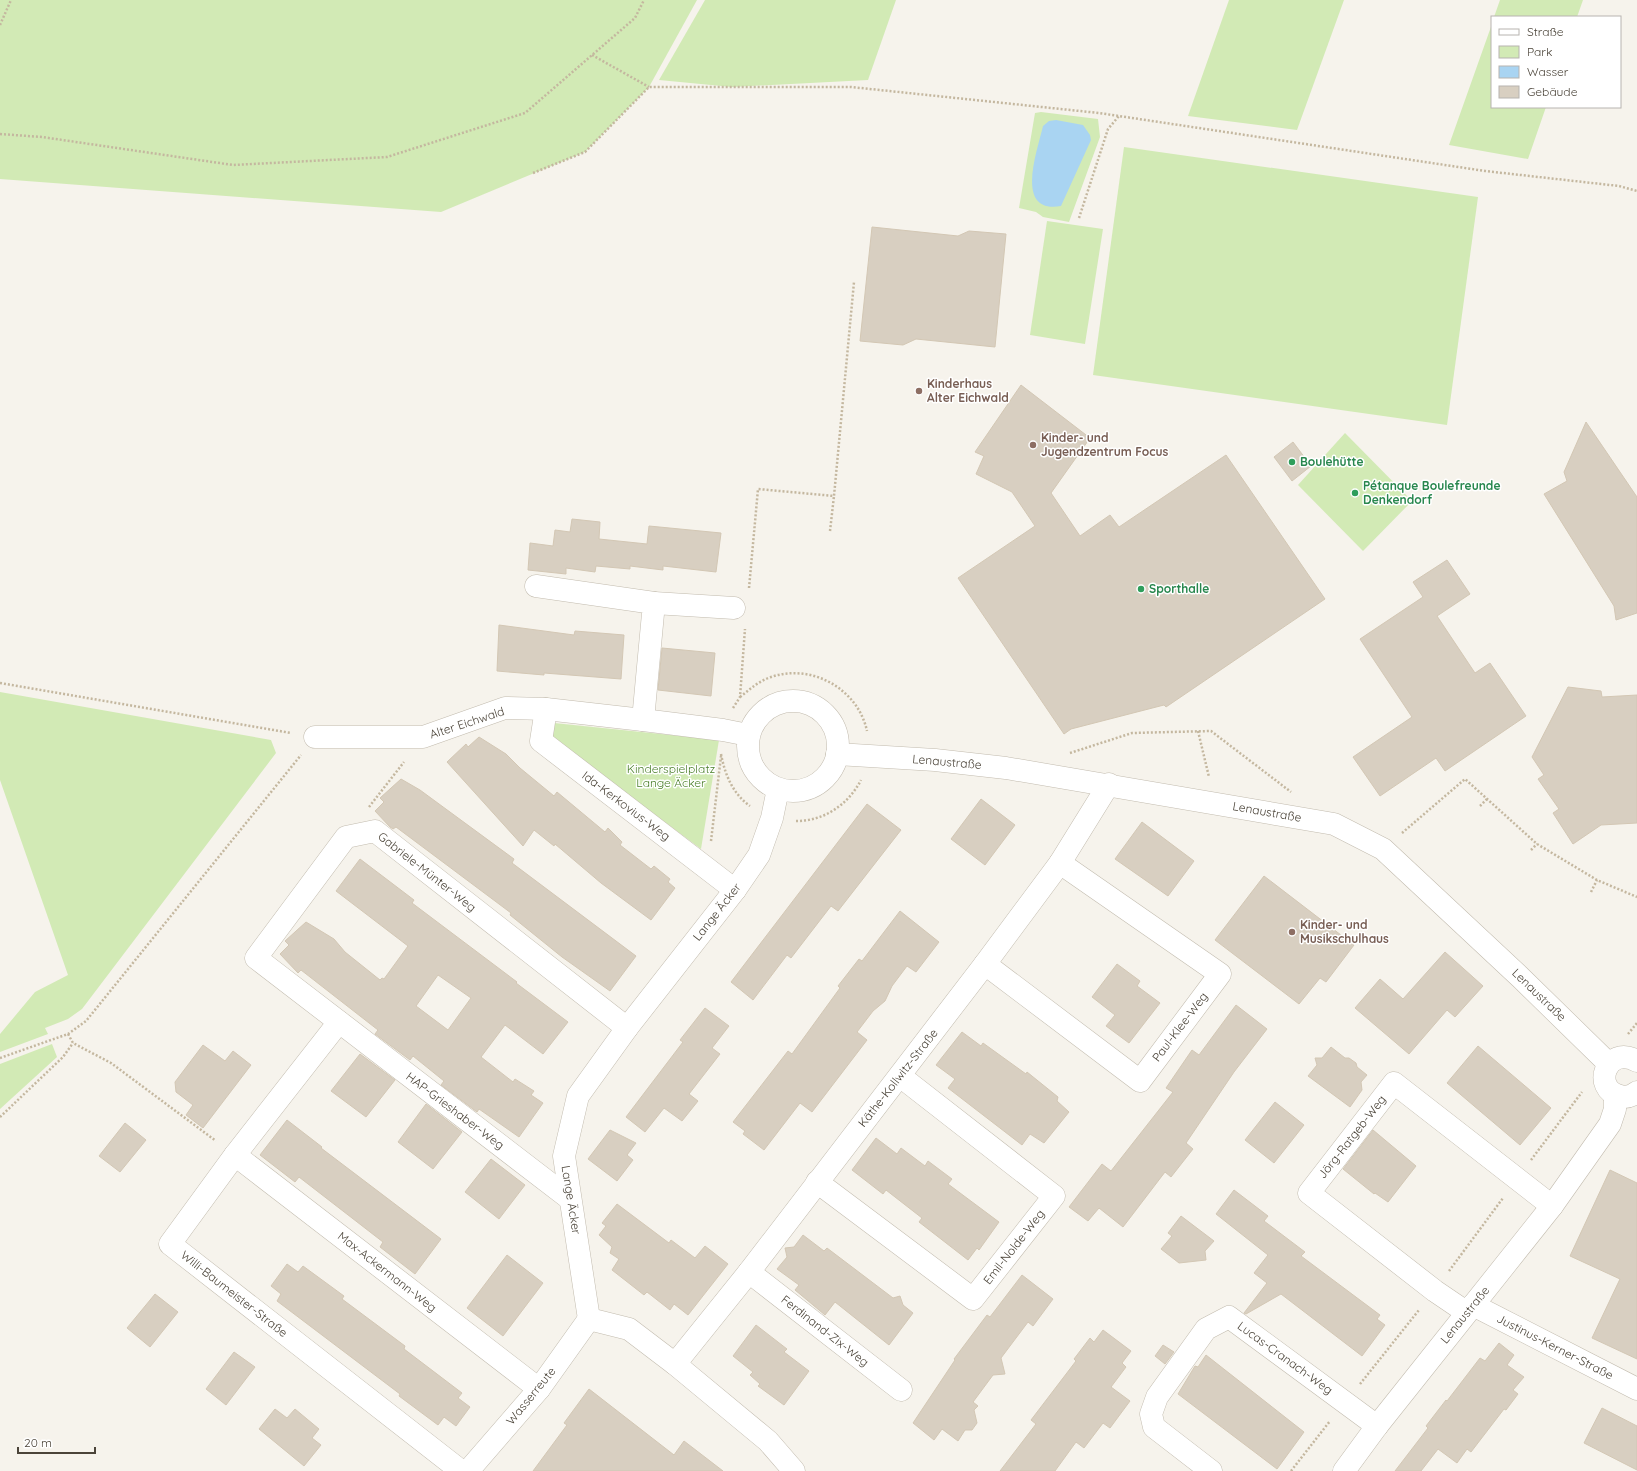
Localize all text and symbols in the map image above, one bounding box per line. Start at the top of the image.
legend [1491,16,1621,108]
text: Straße [1527,24,1564,39]
text: Park [1527,44,1552,59]
text: Wasser [1527,64,1569,79]
text: Gebäude [1527,84,1578,99]
place label: Kinderhaus Alter Eichwald [927,376,1009,405]
marker: Kinderhaus Alter Eichwald [914,386,924,396]
place label: Kinder- und Jugendzentrum Focus [1041,430,1169,459]
marker: Kinder- und Jugendzentrum Focus [1028,440,1038,450]
place label: Boulehütte [1300,454,1364,469]
marker: Boulehütte [1287,457,1297,467]
place label: Pétanque Boulefreunde Denkendorf [1363,478,1500,507]
marker: Pétanque Boulefreunde Denkendorf [1350,488,1360,498]
place label: Sporthalle [1149,581,1209,596]
marker: Sporthalle [1136,584,1146,594]
street label: Alter Eichwald [428,703,506,742]
street label: Lenaustraße [912,751,983,772]
park label: Kinderspielplatz Lange Äcker [627,761,715,790]
street label: Ida-Kerkovius-Weg [579,768,673,844]
street label: Lenaustraße [1232,798,1303,825]
street label: Gabriele-Münter-Weg [375,829,479,915]
street label: Lange Äcker [689,879,744,944]
place label: Kinder- und Musikschulhaus [1300,917,1389,946]
marker: Kinder- und Musikschulhaus [1287,927,1297,937]
street label: Lenaustraße [1509,965,1570,1024]
street label: Paul-Klee-Weg [1149,989,1211,1064]
street label: Käthe-Kollwitz-Straße [854,1025,941,1130]
street label: HAP-Grieshaber-Weg [403,1069,507,1152]
street label: Jörg-Ratgeb-Weg [1314,1092,1389,1181]
street label: Lange Äcker [559,1164,584,1236]
street label: Emil-Nolde-Weg [980,1206,1047,1287]
street label: Max-Ackermann-Weg [335,1228,440,1315]
street label: Willi-Baumeister-Straße [178,1247,291,1340]
street label: Lenaustraße [1437,1283,1492,1346]
street label: Ferdinand-Zix-Weg [778,1292,872,1369]
street label: Justinus-Kerner-Straße [1494,1311,1616,1383]
street label: Lucas-Cranach-Weg [1235,1318,1336,1397]
street label: Wasserreute [503,1364,559,1428]
scale bar [18,1429,95,1455]
text: 20 m [24,1435,52,1450]

